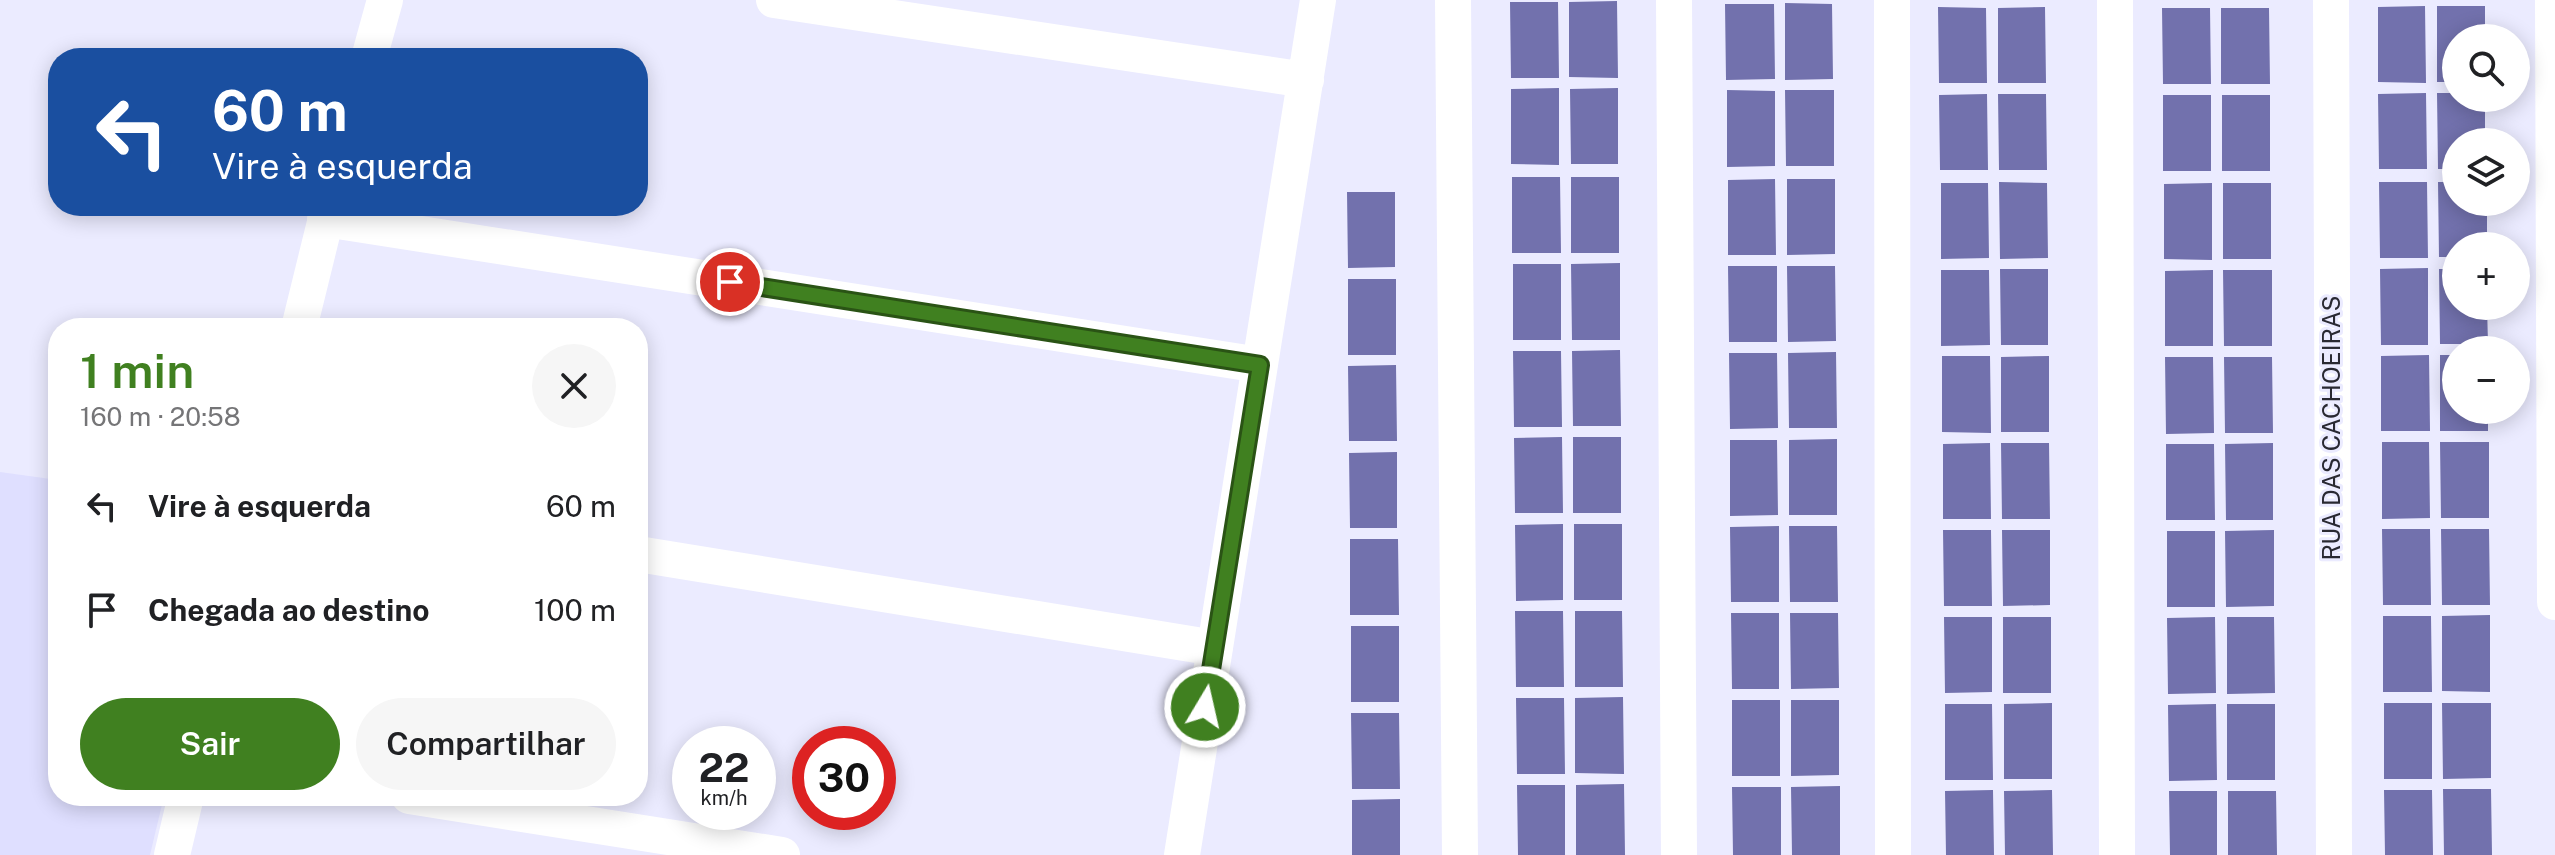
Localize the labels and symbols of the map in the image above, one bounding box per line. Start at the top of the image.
pin [696,248,764,316]
street label: RUA DAS CACHOEIRAS [2317,295,2345,561]
position arrow [1163,665,1247,749]
speed limit sign: 30 [792,726,896,830]

